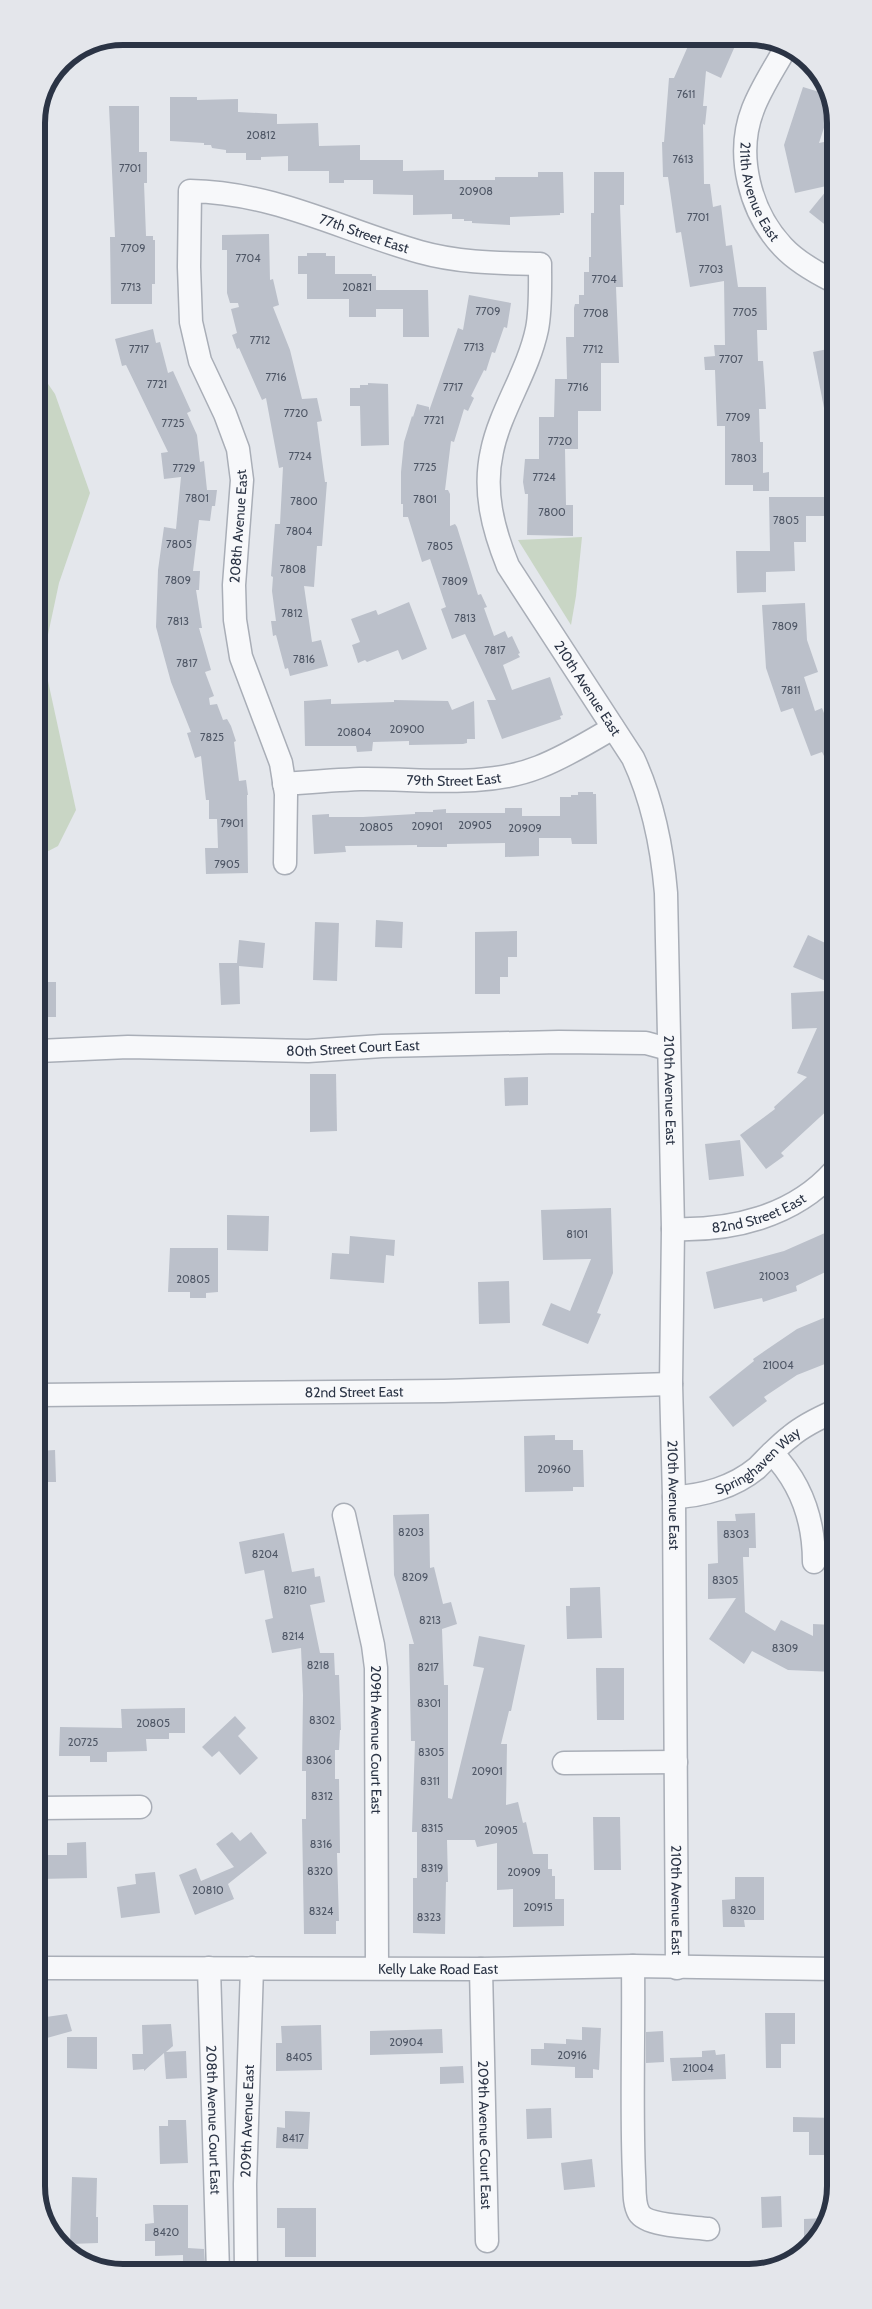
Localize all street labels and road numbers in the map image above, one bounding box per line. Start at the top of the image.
street label: 211th Avenue East [736,141,784,245]
street label: 77th Street East [317,209,411,257]
street label: 208th Avenue East [225,468,251,584]
street label: 210th Avenue East [550,637,625,739]
street label: 79th Street East [406,768,503,790]
street label: 210th Avenue East [660,1035,680,1145]
street label: 80th Street Court East [286,1036,420,1060]
street label: 82nd Street East [711,1189,809,1237]
street label: 82nd Street East [305,1382,404,1401]
street label: Springhaven Way [713,1423,804,1498]
street label: 210th Avenue East [663,1440,683,1550]
street label: 209th Avenue Court East [367,1665,385,1814]
street label: 210th Avenue East [667,1845,686,1955]
street label: Kelly Lake Road East [378,1960,498,1978]
street label: 208th Avenue Court East [202,2045,225,2195]
street label: 209th Avenue Court East [474,2060,495,2210]
street label: 209th Avenue East [236,2064,258,2178]

